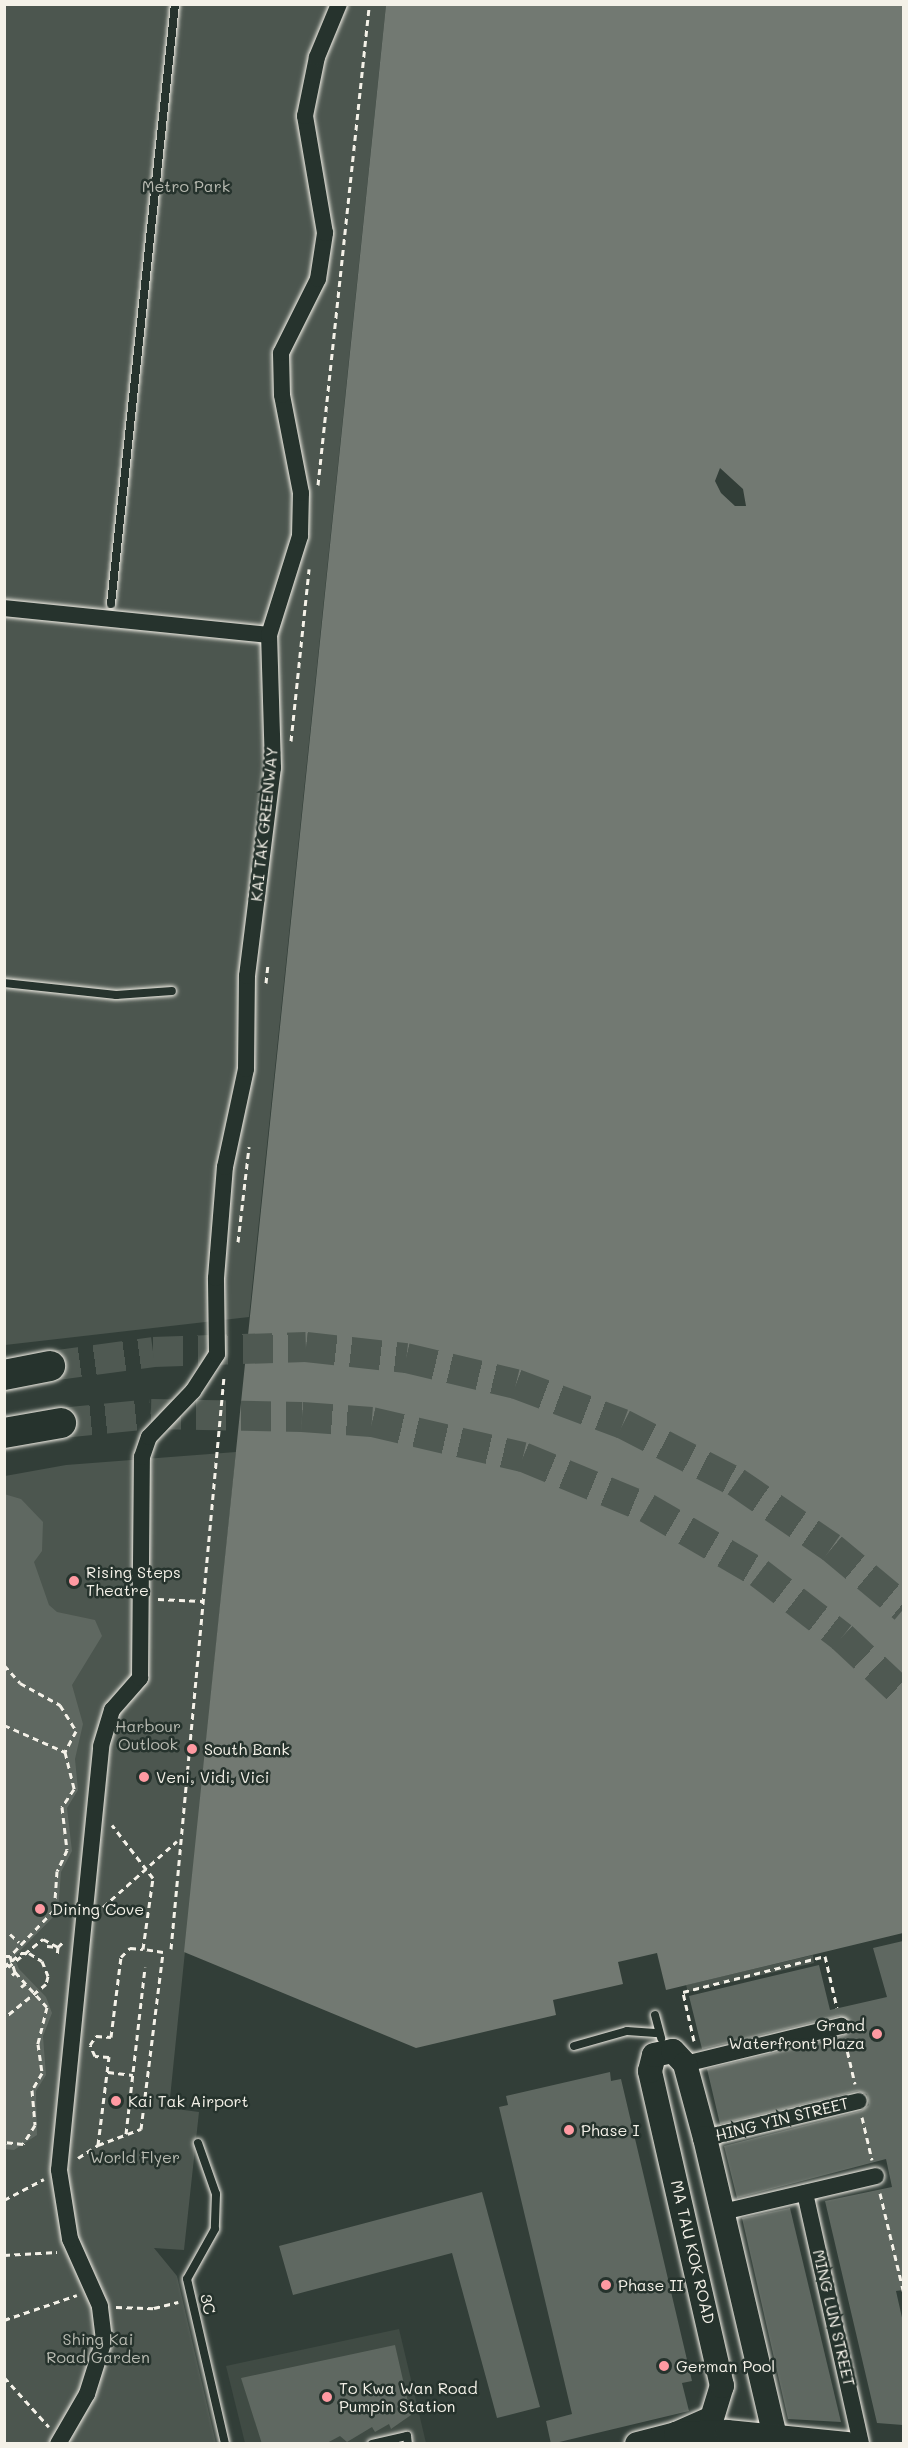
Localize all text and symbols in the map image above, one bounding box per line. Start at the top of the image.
park label: Metro Park [142,176,230,196]
street label: KAI TAK GREENWAY [246,746,282,902]
place label: Rising Steps Theatre [86,1562,181,1600]
marker: Rising Steps Theatre [67,1574,81,1588]
park label: Harbour Outlook [115,1716,181,1754]
place label: South Bank [204,1739,290,1759]
marker: South Bank [185,1742,199,1756]
place label: Veni, Vidi, Vici [156,1767,270,1787]
marker: Veni, Vidi, Vici [137,1770,151,1784]
place label: Dining Cove [52,1899,144,1919]
marker: Dining Cove [33,1902,47,1916]
place label: Grand Waterfront Plaza [729,2015,865,2053]
marker: Grand Waterfront Plaza [870,2027,884,2041]
place label: Kai Tak Airport [128,2091,249,2111]
street label: HING YIN STREET [713,2093,851,2145]
marker: Kai Tak Airport [109,2094,123,2108]
place label: Phase I [581,2120,640,2140]
marker: Phase I [562,2123,576,2137]
park label: World Flyer [90,2147,180,2167]
street label: MA TAU KOK ROAD [667,2178,719,2326]
street label: MING LUN STREET [809,2248,859,2388]
place label: Phase II [618,2275,684,2295]
marker: Phase II [599,2278,613,2292]
street label: 3C [196,2292,220,2316]
park label: Shing Kai Road Garden [46,2329,150,2367]
place label: German Pool [676,2356,775,2376]
marker: German Pool [657,2359,671,2373]
place label: To Kwa Wan Road Pumpin Station [339,2378,478,2416]
marker: To Kwa Wan Road Pumpin Station [320,2390,334,2404]

